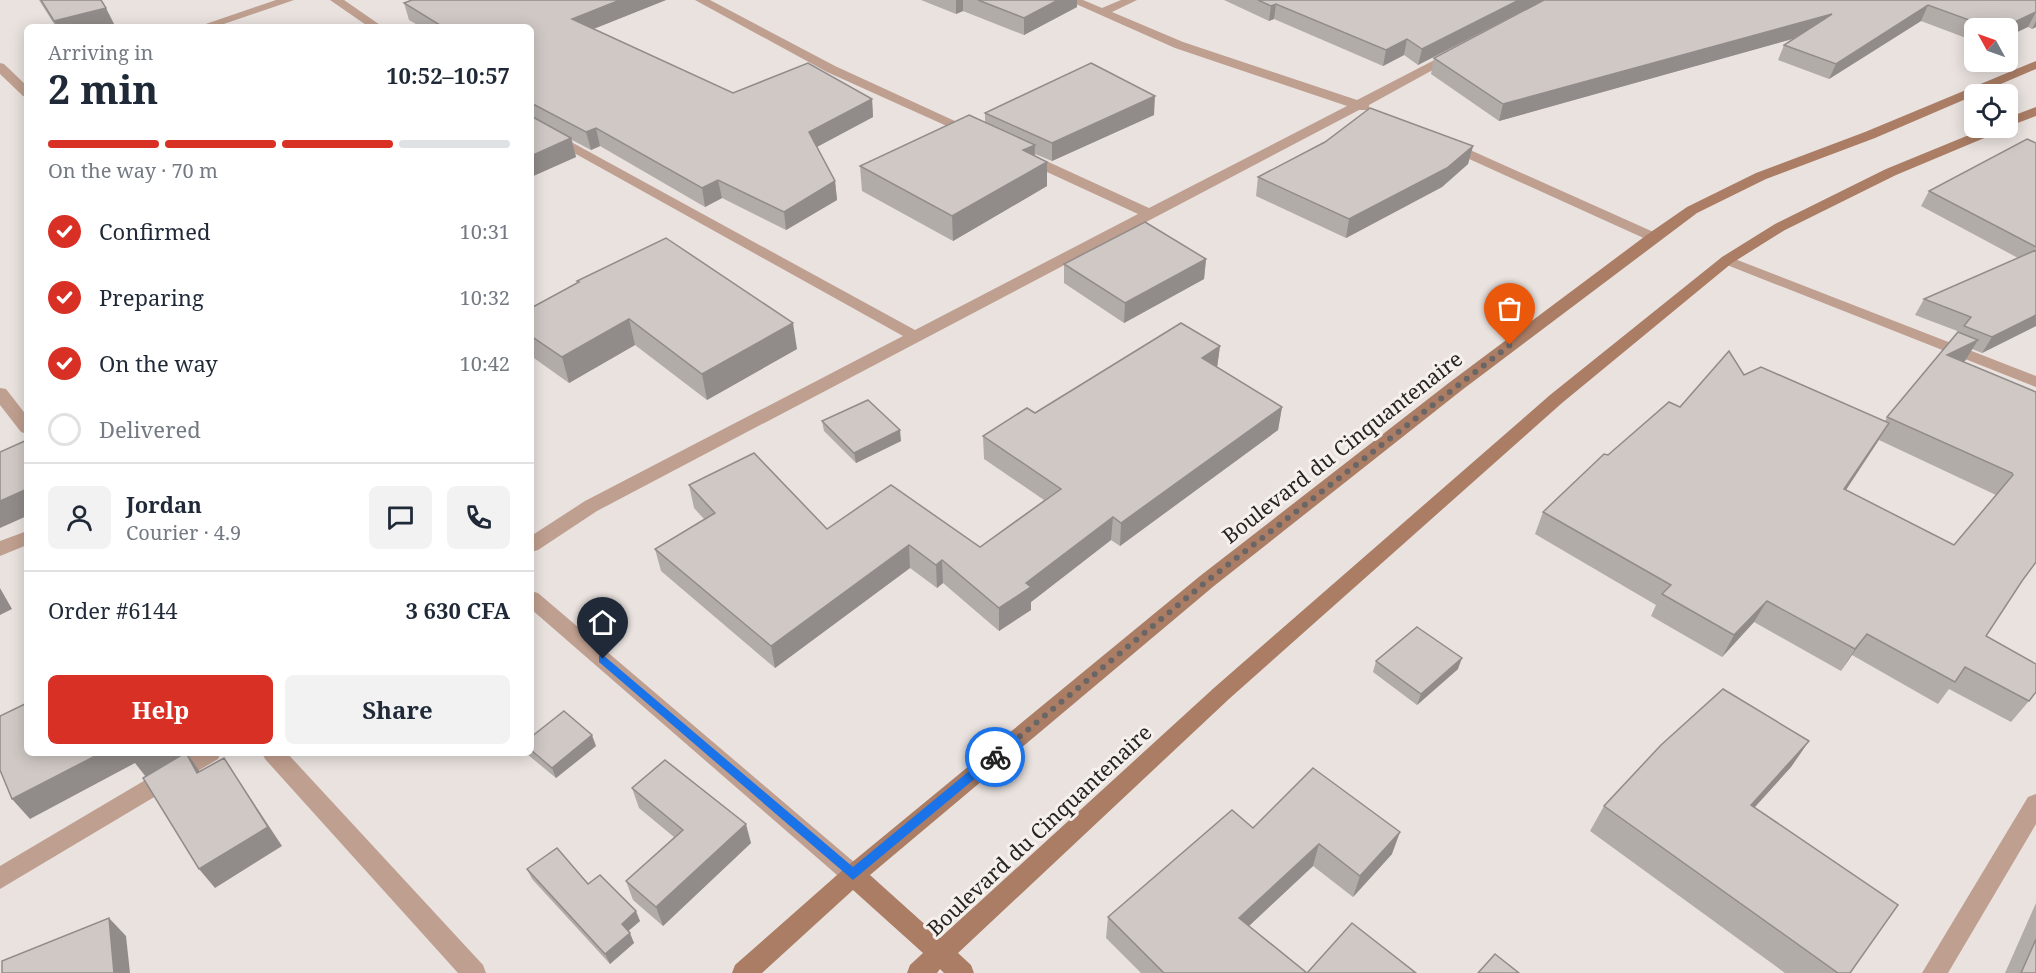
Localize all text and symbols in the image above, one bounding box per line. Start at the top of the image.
north arrow [1964,18,2018,72]
map controls [1964,18,2018,138]
text: Arriving in [48,39,153,66]
text: 10:52–10:57 [386,60,510,90]
text: 2 min [48,62,158,115]
button: locate [1964,84,2018,138]
text: On the way · 70 m [48,157,218,184]
icon: check [48,215,81,248]
text: Confirmed [99,216,210,246]
text: 10:31 [460,218,510,245]
icon: check [48,281,81,314]
text: Preparing [99,282,204,312]
pin [1484,283,1535,345]
text: 10:32 [460,284,510,311]
icon: bag [1493,292,1526,325]
street label: Boulevard du Cinquantenaire [1216,344,1468,550]
icon: check [48,347,81,380]
text: On the way [99,348,218,378]
text: 10:42 [460,350,510,377]
text: Delivered [99,414,201,444]
button: person [48,486,111,549]
button: chat [369,486,432,549]
button: phone [447,486,510,549]
text: Jordan [126,489,202,519]
text: Courier · 4.9 [126,519,241,546]
text: Order #6144 [48,595,178,625]
text: 3 630 CFA [405,595,510,625]
pin [577,597,628,659]
icon: home [586,606,619,639]
button: Help [48,675,273,744]
button: Share [285,675,510,744]
street label: Boulevard du Cinquantenaire [921,718,1157,942]
courier [965,727,1025,787]
icon: bike [979,741,1012,774]

